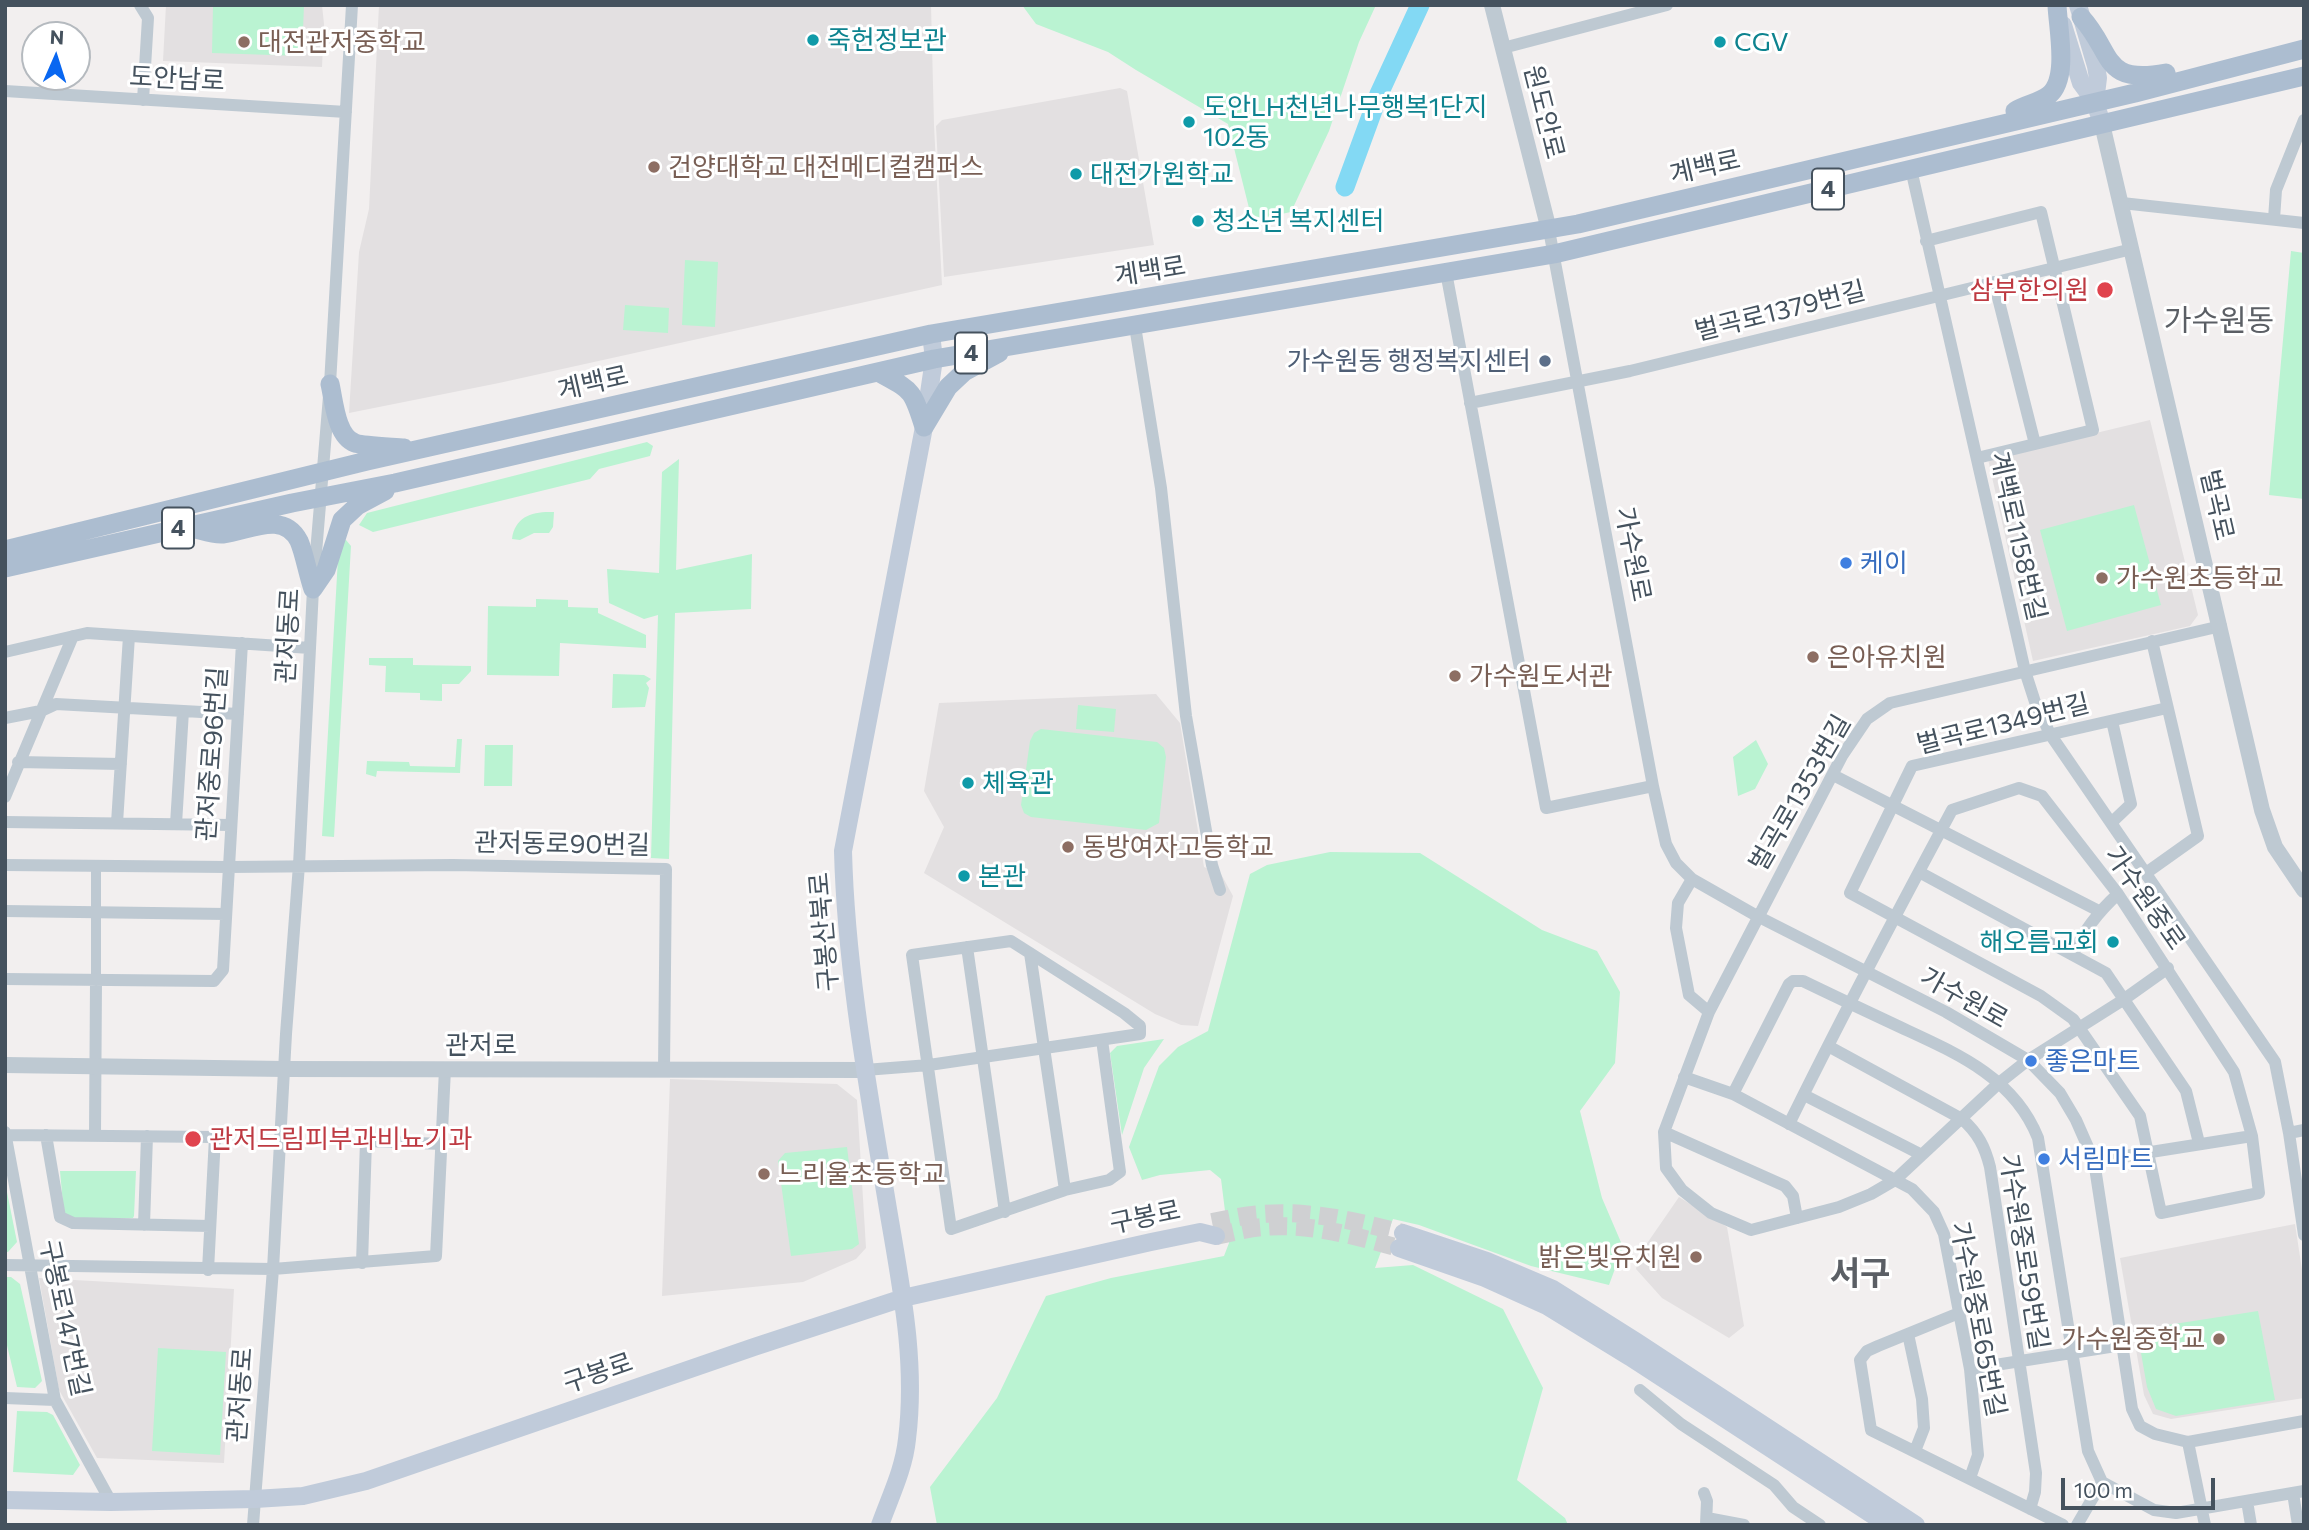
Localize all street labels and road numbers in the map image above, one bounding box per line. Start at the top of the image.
street label: 도안남로 [128,61,226,97]
street label: 원도안로 [1517,62,1571,162]
street label: 계백로 [1667,144,1743,190]
road number: 4 [1812,168,1844,210]
street label: 계백로 [1112,250,1188,292]
street label: 벌곡로1379번길 [1691,275,1869,347]
road number: 4 [955,332,987,374]
street label: 계백로 [555,360,631,406]
street label: 계백로1158번길 [1983,448,2053,624]
street label: 벌곡로 [2194,467,2240,543]
street label: 가수원로 [1609,504,1657,604]
road number: 4 [162,508,194,548]
street label: 관저동로 [270,587,306,685]
street label: 관저중로96번길 [190,666,234,842]
street label: 벌곡로1349번길 [1913,687,2093,761]
street label: 벌곡로1353번길 [1743,709,1857,877]
street label: 관저동로90번길 [474,827,650,861]
street label: 가수원중로 [2098,840,2192,956]
street label: 구봉산북로 [803,871,845,993]
street label: 가수원로 [1915,961,2013,1035]
street label: 관저로 [445,1029,517,1061]
street label: 가수원중로59번길 [1993,1152,2055,1352]
street label: 구봉로 [1107,1194,1183,1240]
street label: 가수원중로65번길 [1944,1219,2012,1419]
street label: 구봉로147번길 [33,1237,97,1399]
street label: 관저동로 [221,1346,259,1444]
street label: 구봉로 [559,1347,637,1399]

